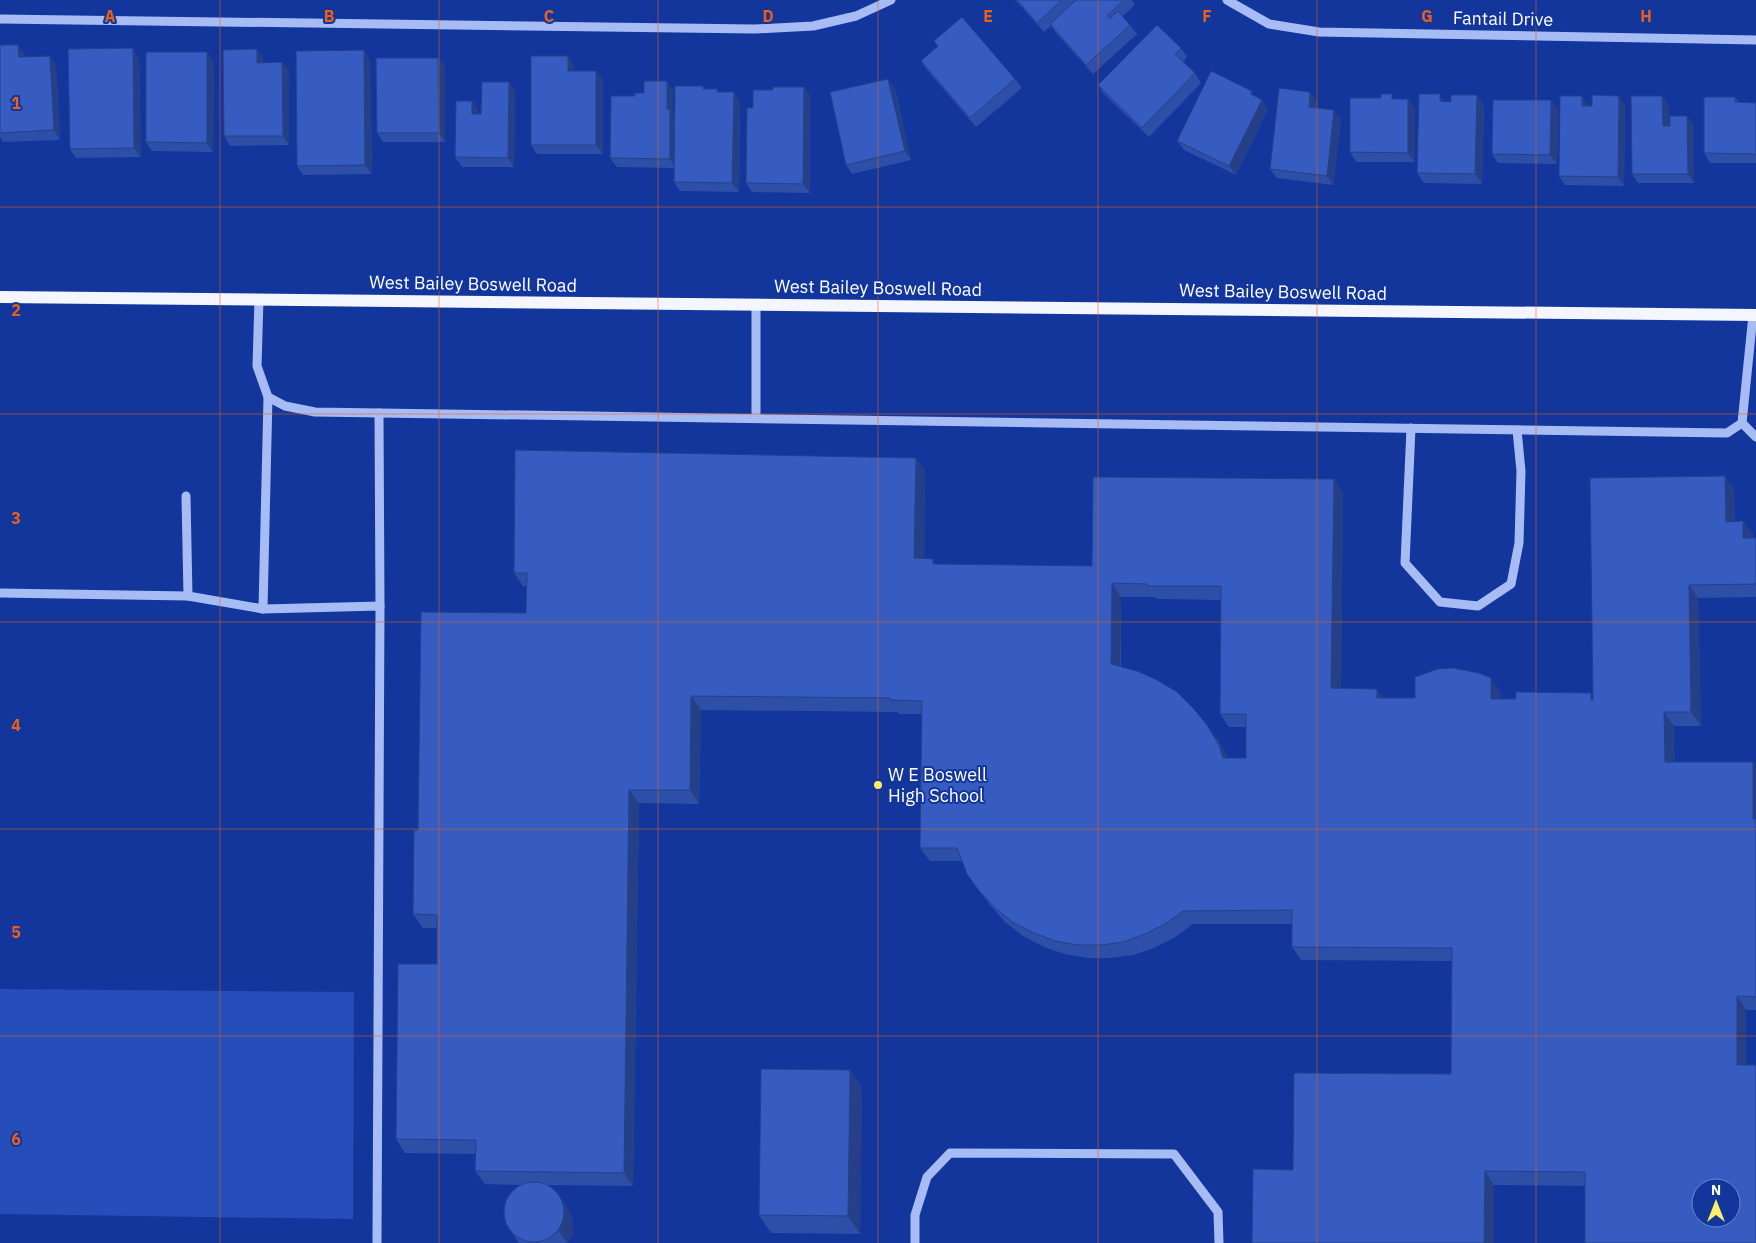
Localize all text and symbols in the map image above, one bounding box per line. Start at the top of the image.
text: A [105,6,116,26]
text: B [324,6,335,26]
text: C [544,6,554,26]
text: D [762,6,774,26]
text: E [983,6,993,26]
text: F [1202,6,1212,26]
text: G [1421,6,1433,26]
street label: Fantail Drive [1453,6,1554,31]
text: H [1640,6,1652,26]
text: 1 [11,93,21,113]
street label: West Bailey Boswell Road [369,270,577,297]
street label: West Bailey Boswell Road [774,274,982,301]
street label: West Bailey Boswell Road [1179,278,1387,305]
text: 2 [11,300,21,320]
text: 3 [11,508,21,528]
text: 4 [11,715,21,735]
place label: W E Boswell High School [888,763,987,807]
marker: W E Boswell High School [872,779,884,791]
text: 5 [11,922,21,942]
text: 6 [11,1129,21,1149]
north arrow [1691,1178,1741,1228]
text: N [1711,1181,1721,1199]

